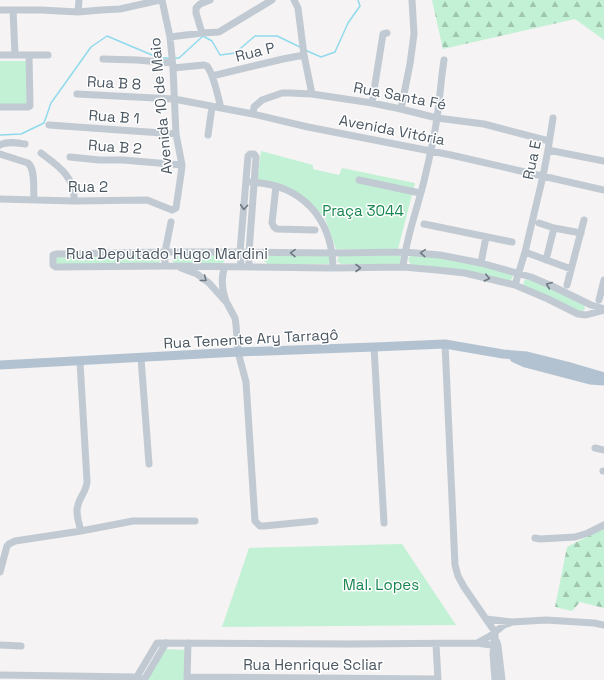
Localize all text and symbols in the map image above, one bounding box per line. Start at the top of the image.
street label: Avenida 10 de Maio [145,37,176,175]
street label: Rua P [233,37,277,66]
street label: Rua B 8 [86,72,142,93]
street label: Rua Santa Fé [352,77,448,114]
street label: Rua B 1 [88,105,140,128]
street label: Avenida Vitória [338,110,447,149]
street label: Rua B 2 [87,135,143,158]
street label: Rua E [518,139,545,181]
street label: Rua 2 [68,177,108,196]
park label: Praça 3044 [322,201,404,220]
one-way arrow [240,204,249,210]
street label: Rua Deputado Hugo Mardini [66,244,268,263]
one-way arrow [290,249,296,257]
one-way arrow [420,249,426,258]
one-way arrow [355,263,361,272]
one-way arrow [483,273,490,282]
one-way arrow [199,275,206,282]
one-way arrow [545,281,552,289]
street label: Rua Tenente Ary Tarragô [163,324,339,353]
park label: Mal. Lopes [343,575,419,594]
street label: Rua Henrique Scliar [243,655,383,674]

